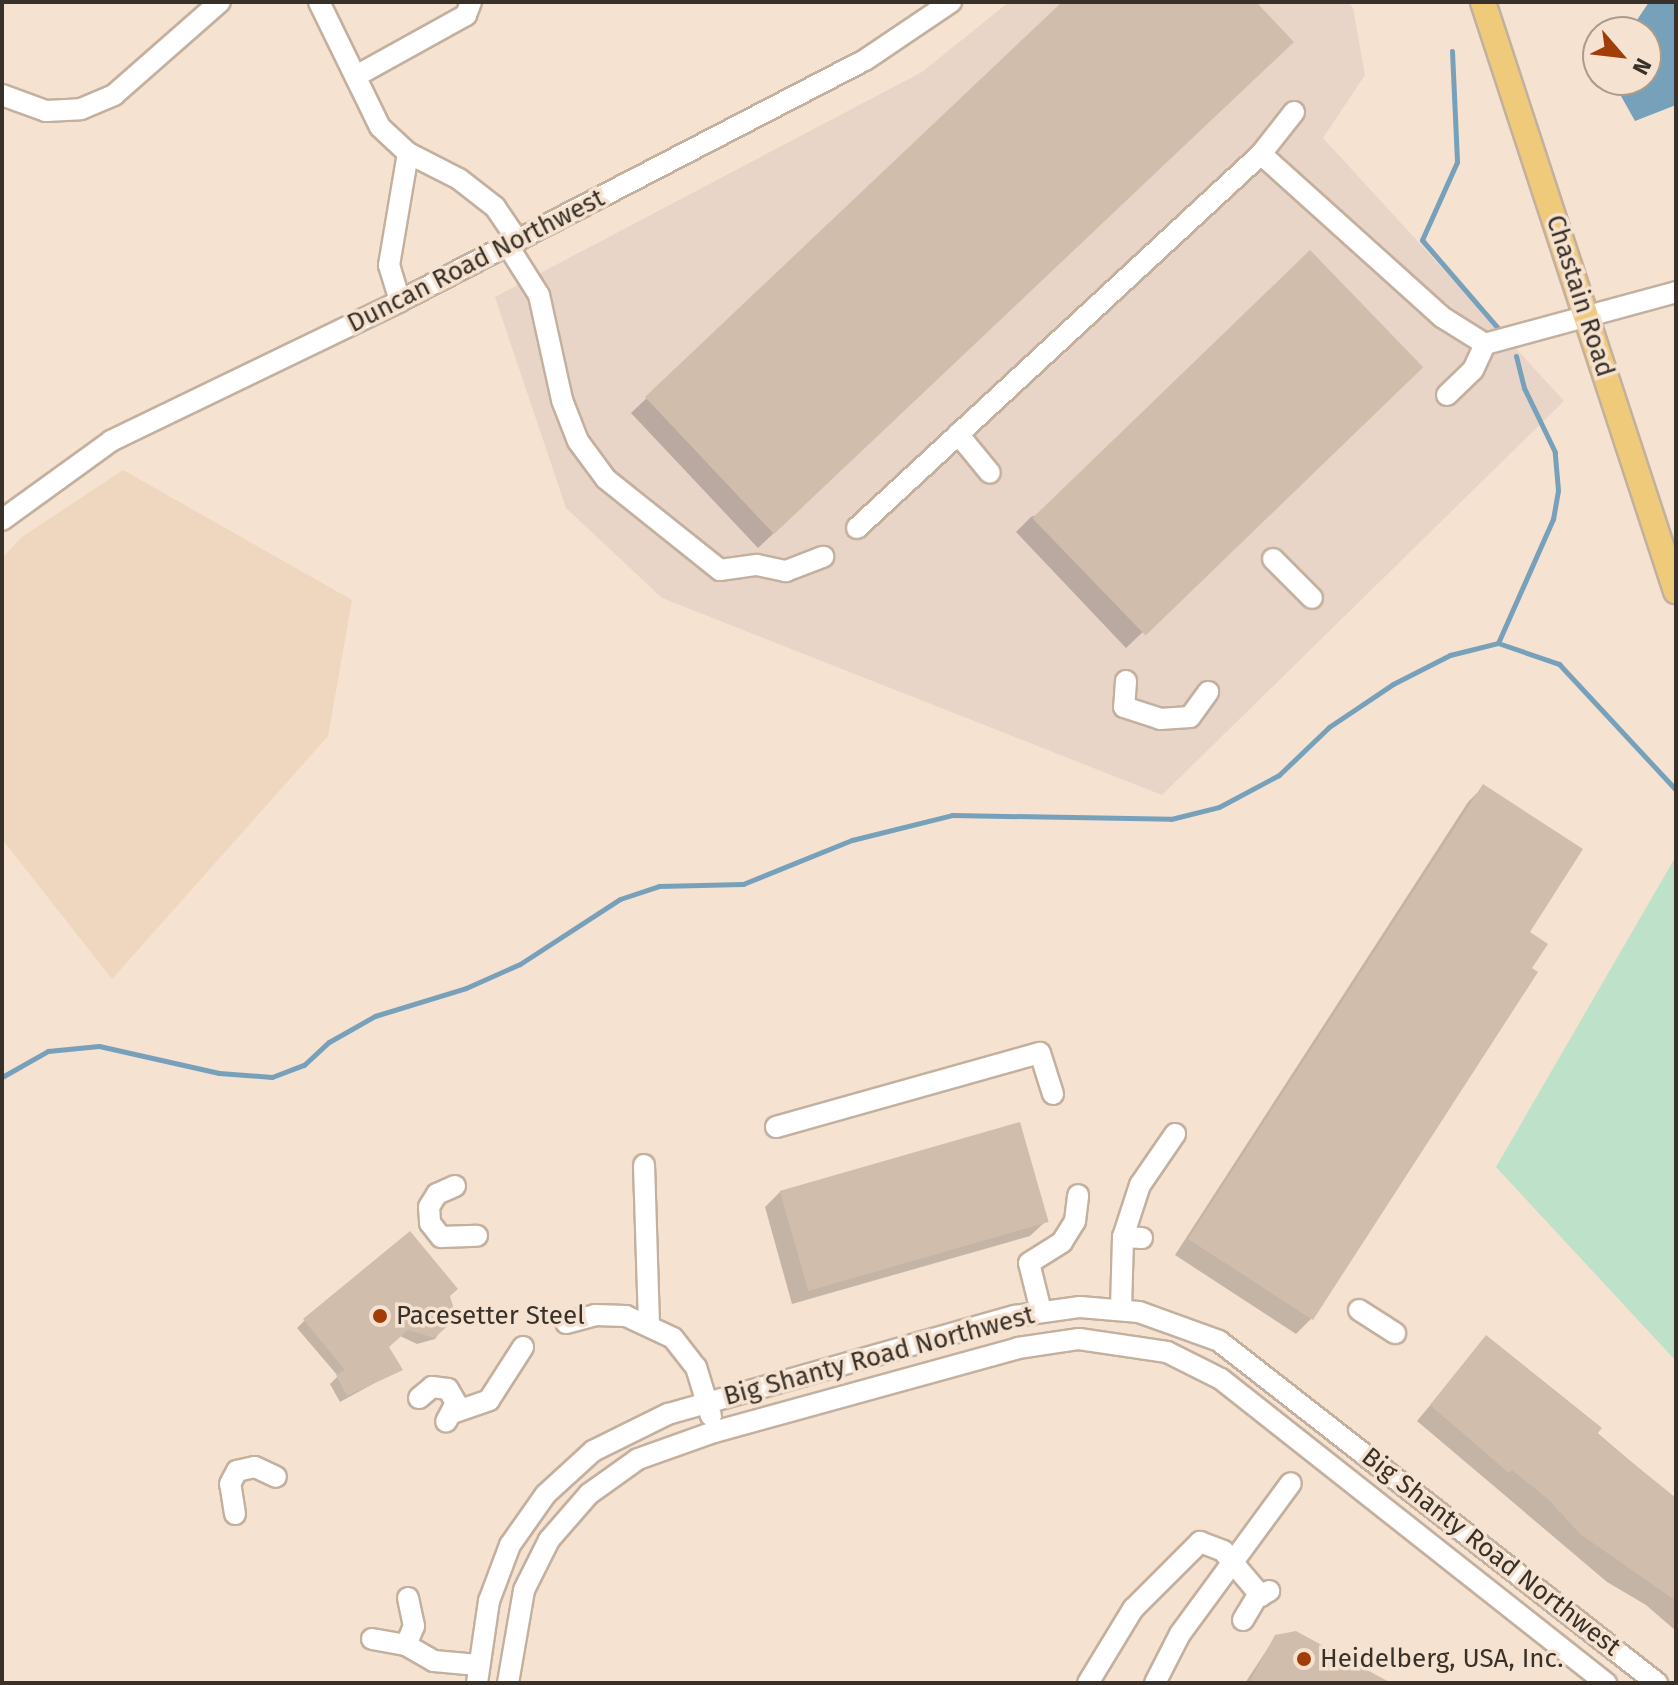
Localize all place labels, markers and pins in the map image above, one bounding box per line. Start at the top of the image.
place label: Pacesetter Steel [396,1300,585,1332]
marker: Pacesetter Steel [371,1307,389,1325]
place label: Heidelberg, USA, Inc. [1320,1643,1563,1675]
marker: Heidelberg, USA, Inc. [1295,1650,1313,1668]

